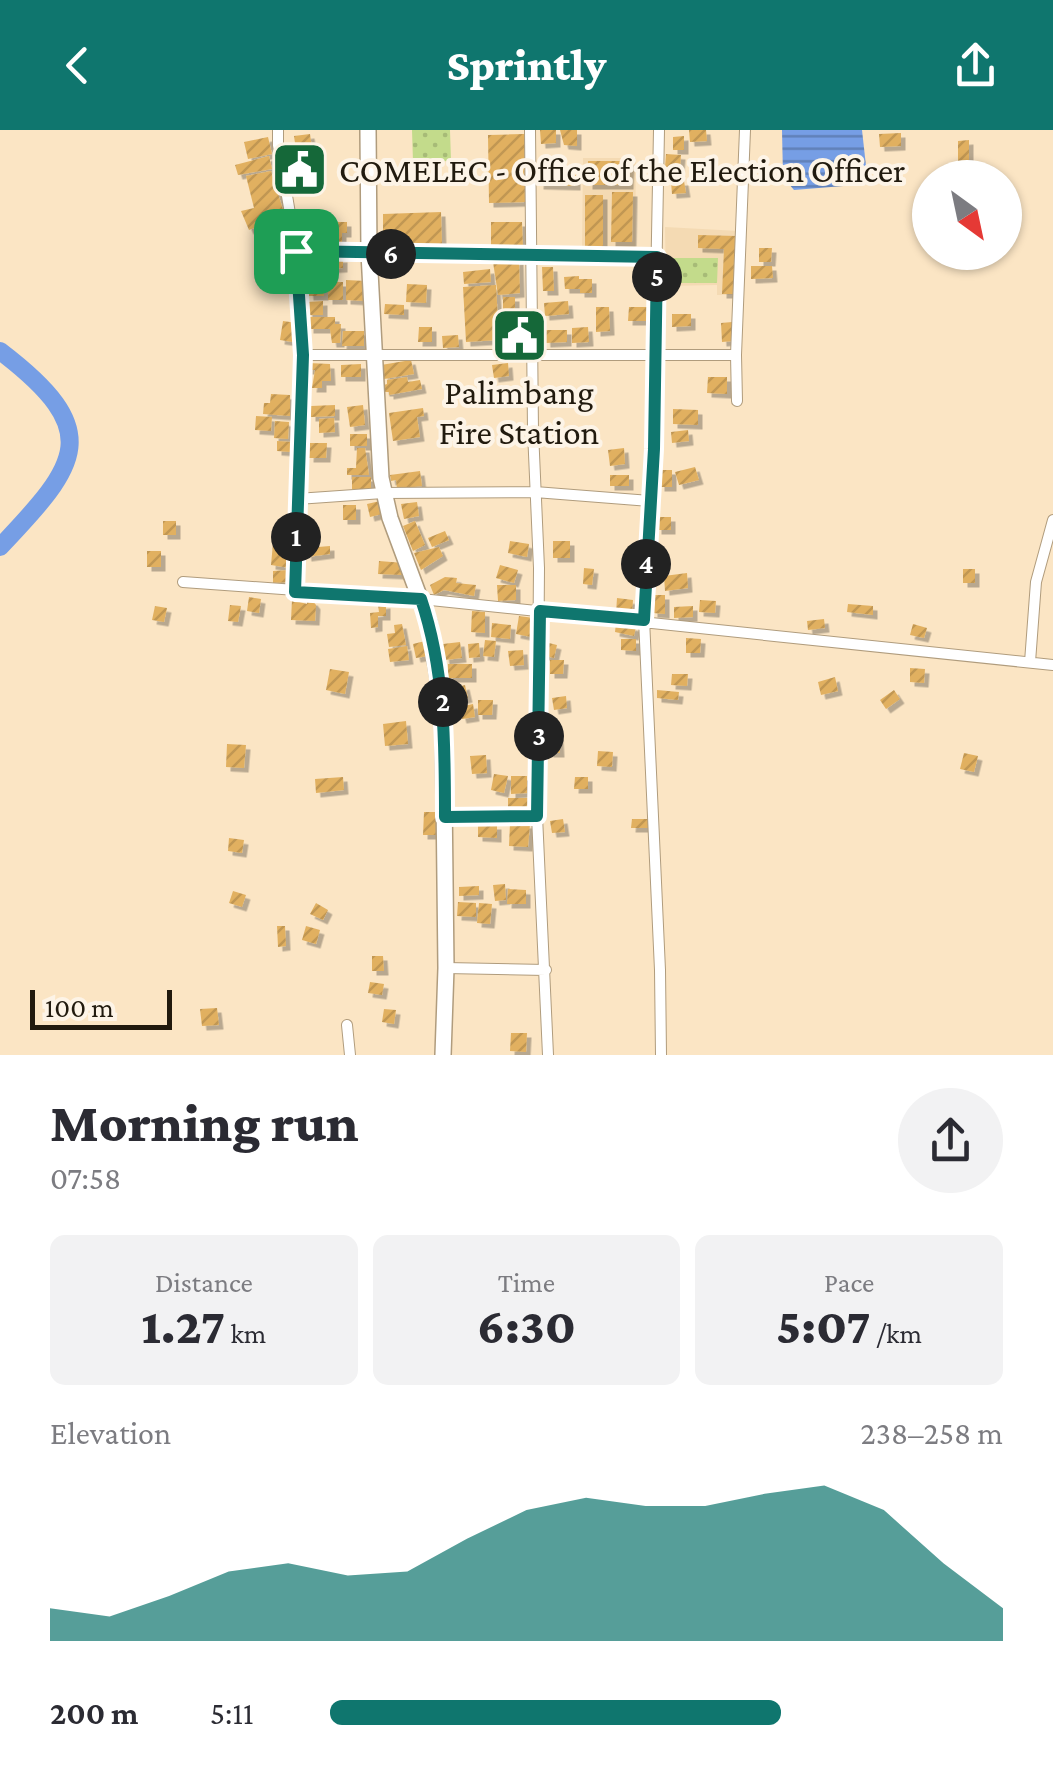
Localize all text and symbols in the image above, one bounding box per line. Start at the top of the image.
icon: back [50,38,105,93]
icon: share [948,38,1003,93]
text: Sprintly [447,40,606,90]
public building icon: COMELEC - Office of the Election Officer [270,140,330,200]
place label: COMELEC - Office of the Election Officer [339,151,905,190]
north arrow [912,160,1022,270]
map controls [912,160,1022,270]
pin [254,209,339,294]
icon: arrive [269,224,324,279]
pin: 6 [366,229,416,279]
text: 6 [383,238,399,269]
pin: 5 [632,252,682,302]
text: 5 [650,261,664,292]
public building icon: Palimbang Fire Station [489,306,549,366]
place label: Palimbang Fire Station [439,373,600,452]
pin: 1 [271,512,321,562]
text: 1 [291,521,301,552]
pin: 4 [621,539,671,589]
text: 4 [638,548,654,579]
pin: 2 [418,677,468,727]
text: 2 [436,686,450,717]
pin: 3 [514,711,564,761]
text: 3 [532,720,546,751]
scale bar [30,985,172,1030]
text: 100 m [45,992,114,1023]
button: share [898,1088,1003,1193]
text: Morning run [50,1092,359,1153]
text: 07:58 [50,1160,121,1196]
text: Distance [155,1267,253,1298]
text: Time [498,1267,555,1298]
text: Pace [824,1267,874,1298]
text: 1.27 [141,1298,225,1354]
text: 6:30 [477,1298,576,1354]
text: 5:07 [776,1298,871,1354]
text: km [225,1318,266,1349]
text: /km [871,1318,922,1349]
text: Elevation [50,1415,171,1451]
text: 238–258 m [860,1415,1003,1451]
text: 200 m [50,1695,138,1731]
text: 5:11 [210,1695,254,1731]

